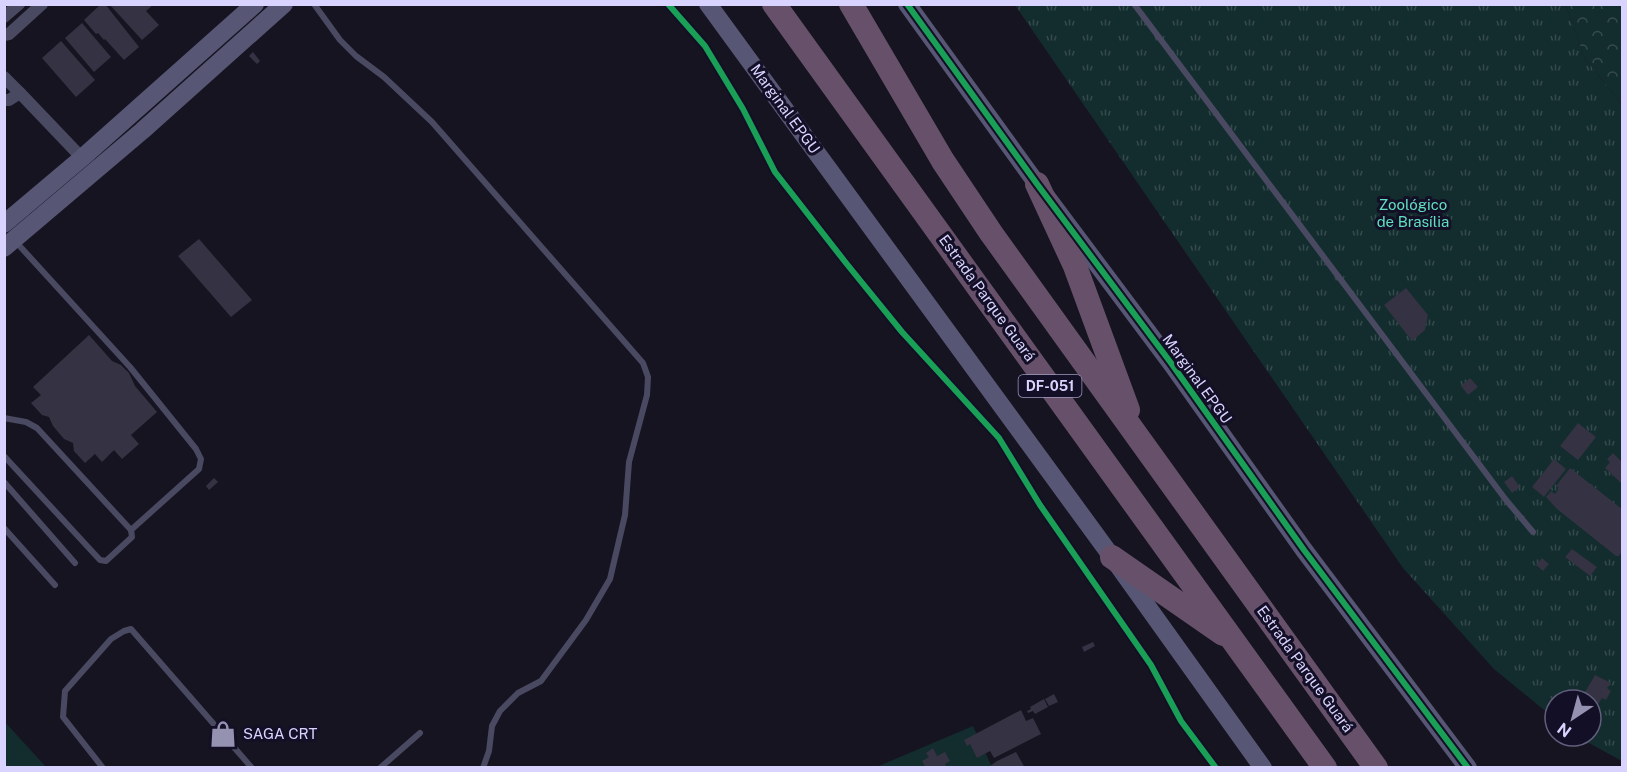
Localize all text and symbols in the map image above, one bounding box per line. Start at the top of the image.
street label: Marginal EPGU [747,61,823,157]
park label: Zoológico de Brasília [1377,196,1449,230]
street label: Estrada Parque Guará [936,231,1039,364]
street label: Marginal EPGU [1159,331,1235,427]
road number: DF-051 [1018,375,1082,397]
street label: Estrada Parque Guará [1254,602,1357,735]
north arrow [1543,688,1603,748]
text: N [1554,718,1575,741]
shop icon: SAGA CRT [208,719,238,749]
place label: SAGA CRT [243,725,318,742]

